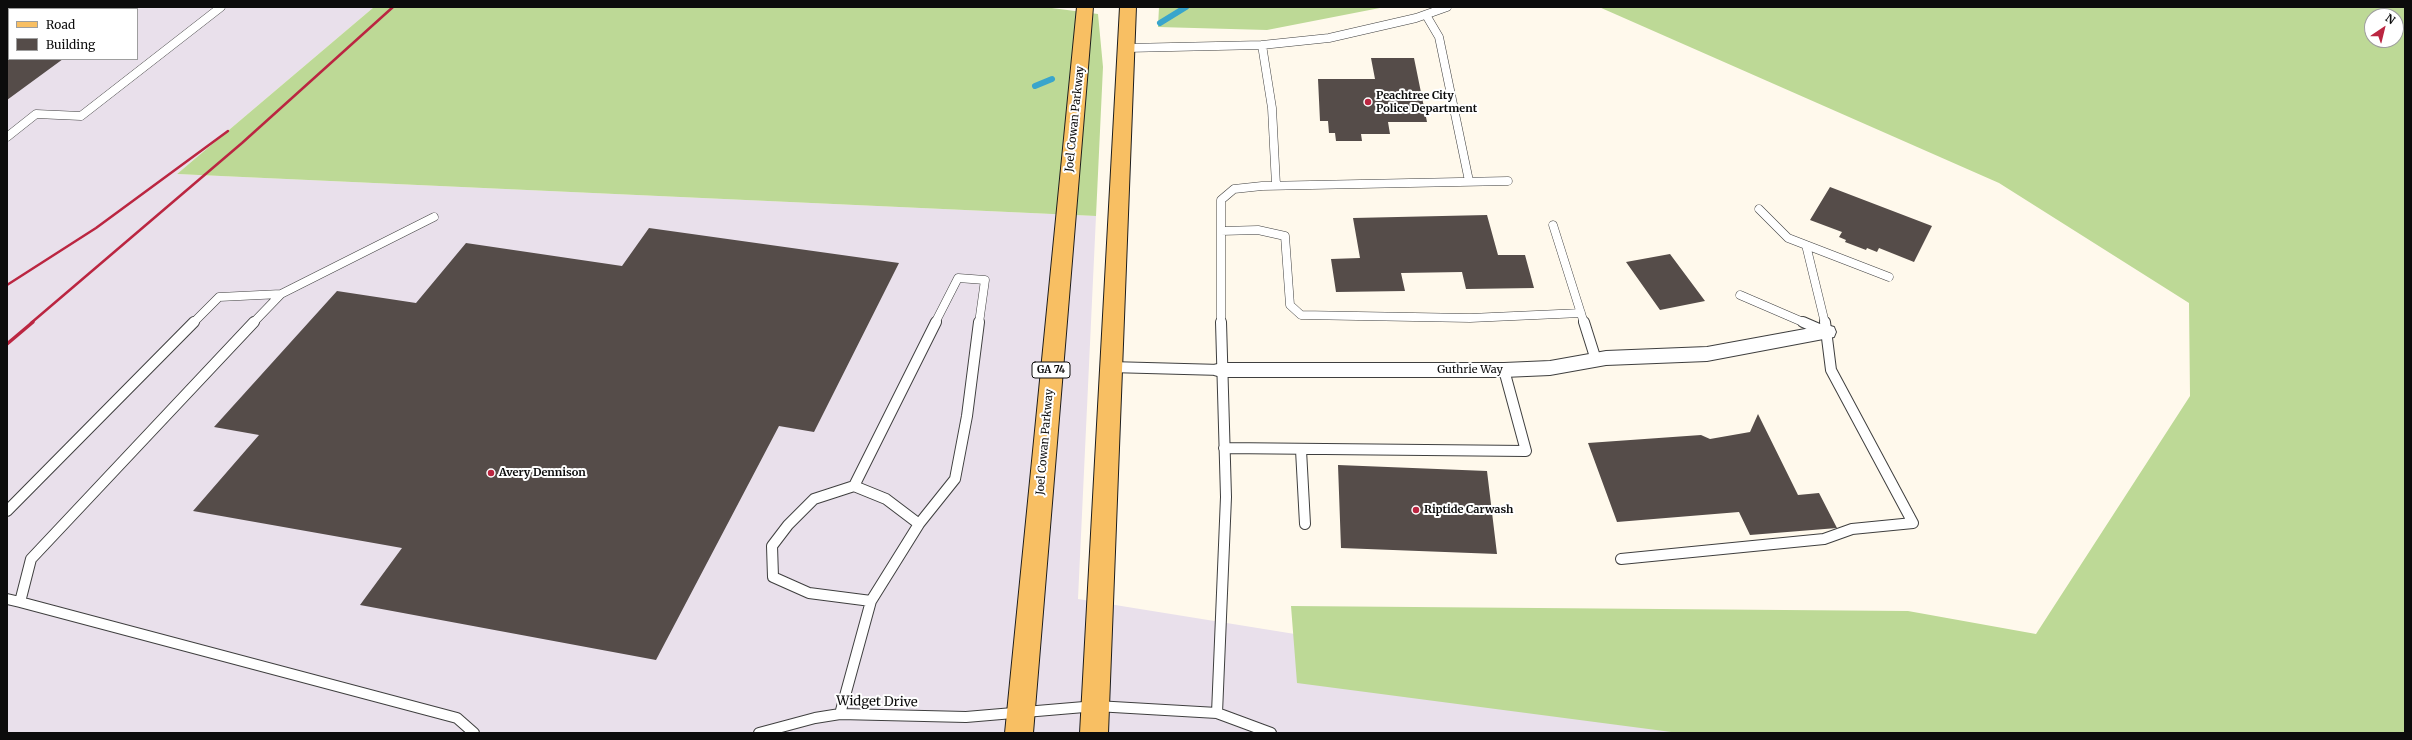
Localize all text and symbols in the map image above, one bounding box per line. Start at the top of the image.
legend [8,8,138,60]
north arrow [2364,8,2404,48]
text: N [2383,11,2398,27]
text: Road [46,17,75,32]
text: Building [46,37,95,52]
street label: Joel Cowan Parkway [1063,65,1087,173]
place label: Peachtree City Police Department [1376,89,1477,115]
marker: Peachtree City Police Department [1363,97,1373,107]
road number: GA 74 [1032,362,1070,378]
street label: Guthrie Way [1437,363,1503,377]
street label: Joel Cowan Parkway [1034,388,1056,496]
place label: Avery Dennison [499,466,586,480]
marker: Avery Dennison [486,468,496,478]
place label: Riptide Carwash [1424,503,1513,517]
marker: Riptide Carwash [1411,505,1421,515]
street label: Widget Drive [836,693,918,711]

